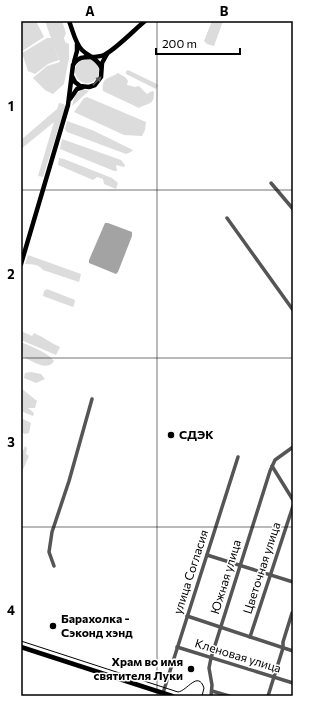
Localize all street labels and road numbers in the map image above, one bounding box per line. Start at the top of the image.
street label: Цветочная улица [240,520,282,615]
street label: улица Согласия [170,528,210,616]
street label: Южная улица [207,538,243,616]
street label: Кленовая улица [194,635,283,675]

